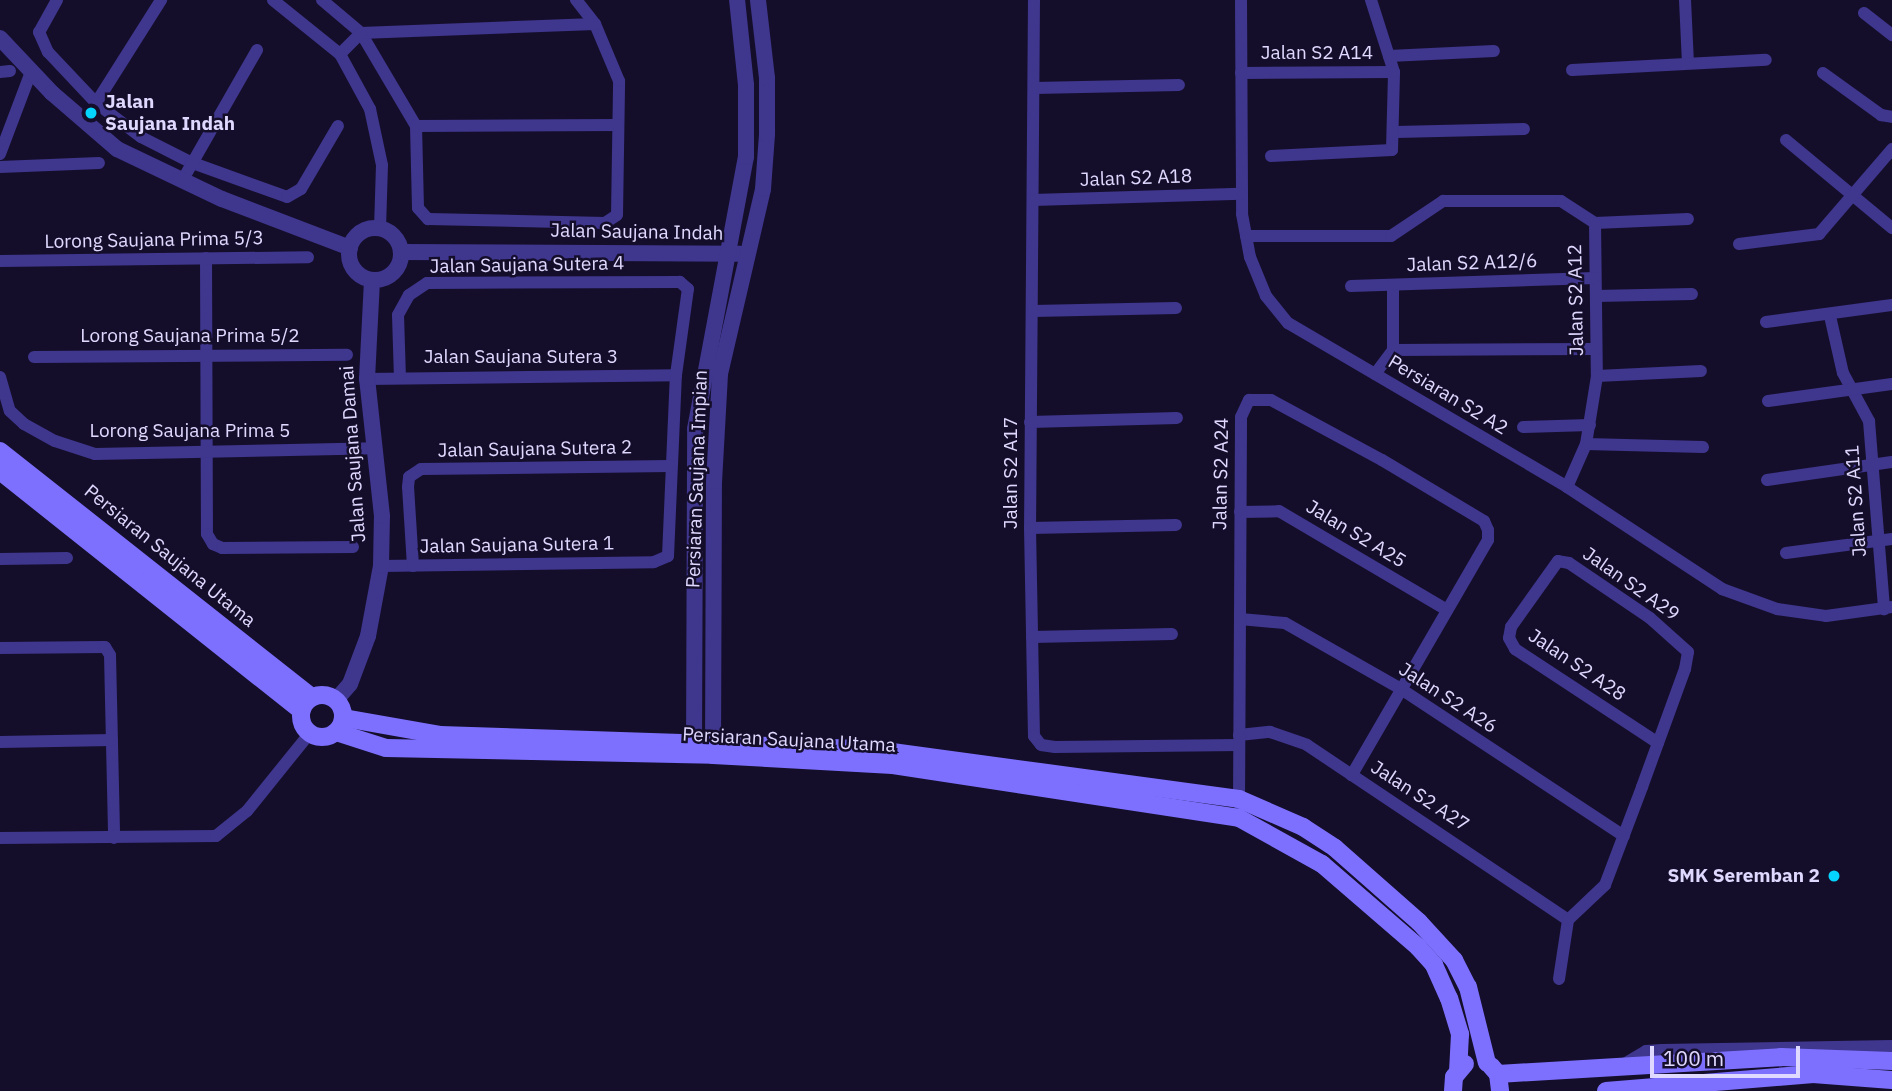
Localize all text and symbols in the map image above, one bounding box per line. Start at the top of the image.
street label: Jalan S2 A14 [1261,42,1373,64]
place label: Jalan Saujana Indah [105,91,235,135]
marker: Jalan Saujana Indah [83,105,99,121]
street label: Jalan S2 A18 [1079,165,1193,191]
street label: Jalan Saujana Indah [550,219,724,245]
street label: Lorong Saujana Prima 5/3 [44,227,264,253]
street label: Jalan S2 A12 [1564,244,1588,356]
street label: Jalan S2 A12/6 [1406,249,1538,277]
street label: Jalan Saujana Sutera 4 [430,252,624,278]
street label: Lorong Saujana Prima 5/2 [80,325,300,347]
street label: Jalan Saujana Sutera 3 [424,346,618,368]
street label: Persiaran S2 A2 [1384,350,1512,440]
street label: Jalan Saujana Damai [335,365,371,543]
street label: Persiaran Saujana Impian [682,370,712,588]
street label: Jalan S2 A17 [1000,417,1022,529]
street label: Jalan S2 A24 [1209,418,1233,530]
street label: Lorong Saujana Prima 5 [90,420,290,442]
street label: Jalan Saujana Sutera 2 [438,436,632,462]
street label: Jalan S2 A11 [1841,444,1871,558]
street label: Persiaran Saujana Utama [80,480,260,632]
street label: Jalan S2 A25 [1302,495,1410,573]
street label: Jalan Saujana Sutera 1 [420,532,614,558]
street label: Jalan S2 A29 [1578,542,1684,626]
street label: Jalan S2 A28 [1524,624,1630,706]
street label: Jalan S2 A26 [1395,658,1501,738]
street label: Persiaran Saujana Utama [682,723,896,757]
street label: Jalan S2 A27 [1367,756,1473,836]
place label: SMK Seremban 2 [1668,865,1820,887]
marker: SMK Seremban 2 [1826,868,1842,884]
scale bar [1654,1032,1804,1076]
text: 100 m [1663,1044,1724,1072]

